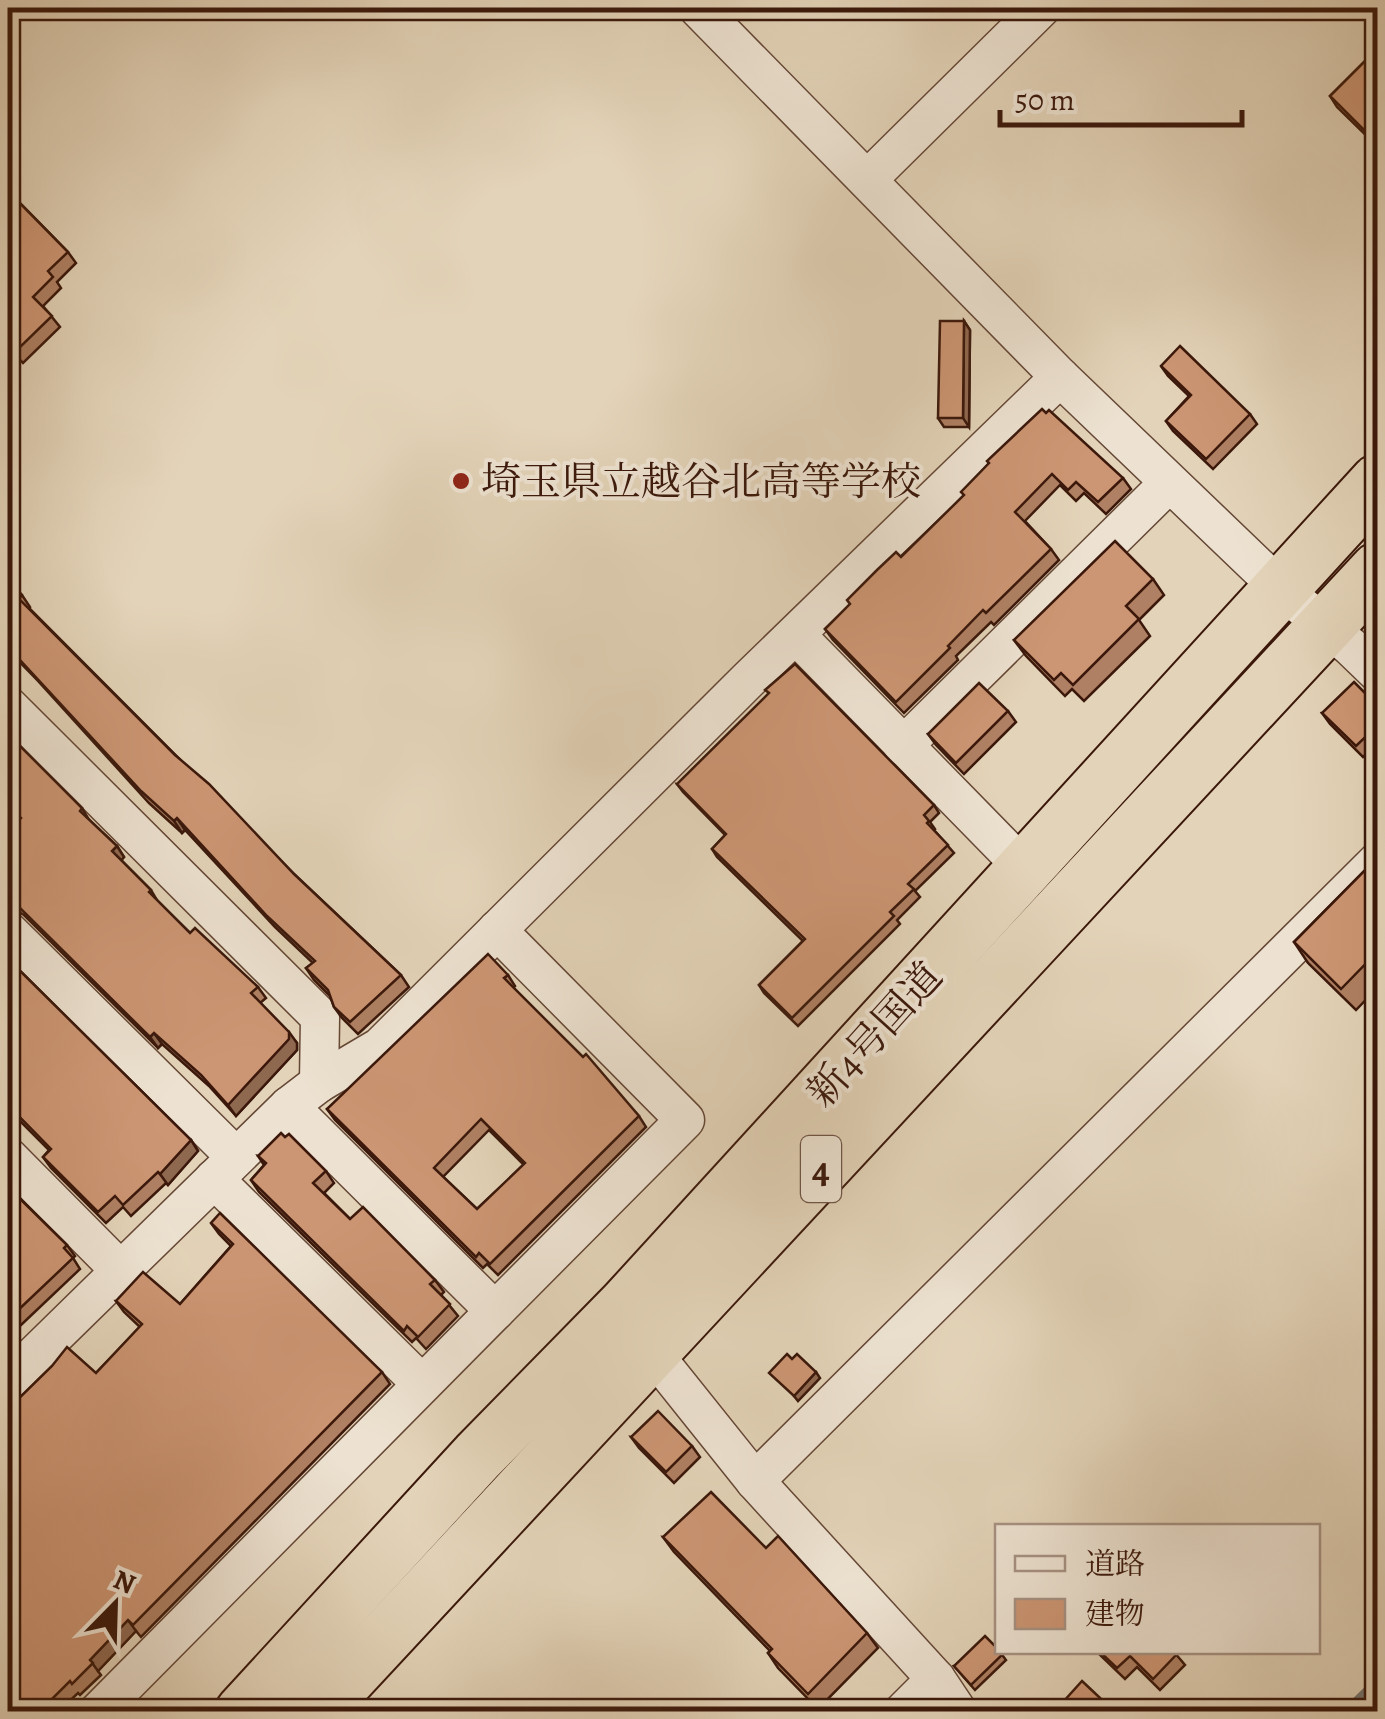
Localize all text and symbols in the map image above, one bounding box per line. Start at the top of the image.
scale bar [1000,65,1242,127]
text: 50 m [1015,80,1075,120]
place label: 埼玉県立越谷北高等学校 [481,454,921,509]
marker: 埼玉県立越谷北高等学校 [450,470,472,492]
street label: 新4号国道 [794,950,954,1119]
road number: 4 [801,1136,841,1202]
legend [995,1524,1320,1654]
text: 道路 [1085,1544,1145,1584]
north arrow [65,1554,165,1654]
text: N [108,1560,141,1603]
text: 建物 [1085,1594,1145,1634]

